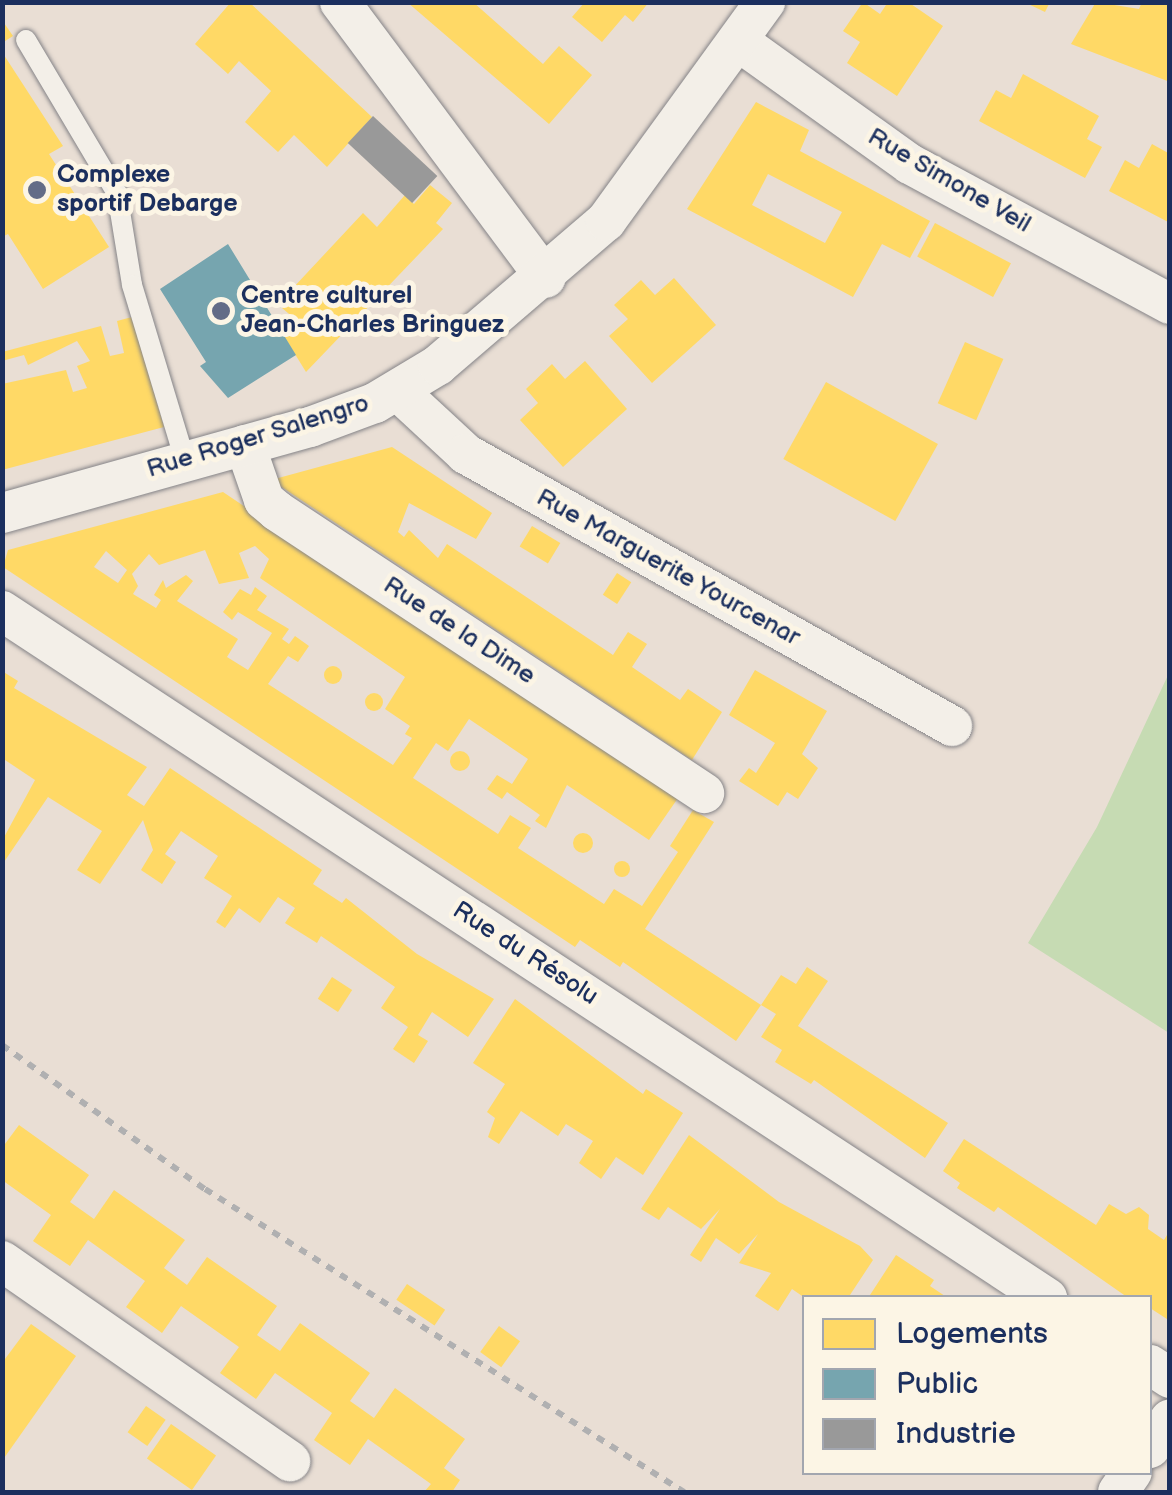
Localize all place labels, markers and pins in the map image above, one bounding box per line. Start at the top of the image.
place label: Complexe sportif Debarge [57,161,238,220]
marker: Complexe sportif Debarge [26,179,48,201]
place label: Centre culturel Jean-Charles Bringuez [241,282,504,341]
marker: Centre culturel Jean-Charles Bringuez [210,300,232,322]

